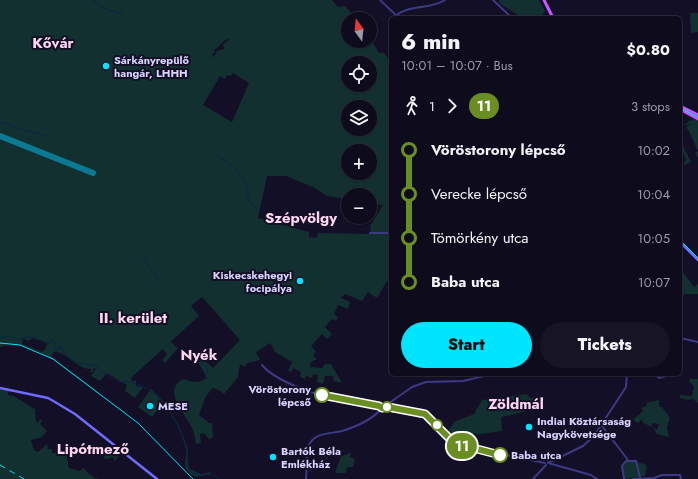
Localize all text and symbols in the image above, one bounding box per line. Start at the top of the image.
north arrow [341,12,377,48]
map controls [341,12,377,224]
text: 6 min [401,25,460,57]
district label: Kővár [32,32,75,54]
text: $0.80 [627,39,670,61]
place label: Sárkányrepülő hangár, LHHH [114,52,189,81]
button: locate [341,56,377,92]
text: 10:01 – 10:07 · Bus [401,56,513,75]
marker: Sárkányrepülő hangár, LHHH [101,61,111,71]
icon: walk [401,95,423,117]
icon: forward [441,95,463,117]
text: 11 [477,96,491,116]
text: 1 [429,97,435,116]
text: 3 stops [631,97,670,116]
button: layers [341,100,377,136]
text: Vöröstorony lépcső [431,139,566,161]
text: 10:02 [637,141,670,160]
button: + [341,144,377,180]
text: Verecke lépcső [431,183,527,205]
text: 10:04 [637,185,670,204]
button: − [341,188,377,224]
district label: Szépvölgy [265,207,337,229]
text: Tömörkény utca [431,227,529,249]
text: 10:05 [637,229,670,248]
place label: Kiskecskehegyi focipálya [213,267,292,296]
text: Baba utca [431,271,500,293]
text: 10:07 [638,273,670,292]
marker: Kiskecskehegyi focipálya [295,276,305,286]
district label: II. kerület [99,307,167,329]
button: Start [401,322,532,368]
button: Tickets [540,322,670,368]
district label: Nyék [181,344,218,366]
place label: Vöröstorony lépcső [248,381,312,410]
marker: Vöröstorony lépcső [314,387,330,403]
district label: Zöldmál [488,393,544,415]
place label: MESE [158,398,188,414]
marker: MESE [145,401,155,411]
unlabelled marker [381,401,393,413]
place label: Indiai Köztársaság Nagykövetsége [537,413,631,442]
unlabelled marker [431,419,443,431]
marker: Indiai Köztársaság Nagykövetsége [524,422,534,432]
line badge: 11 [444,433,480,459]
text: 11 [455,436,469,456]
district label: Lipótmező [57,438,129,460]
place label: Bartók Béla Emlékház [281,443,341,472]
marker: Baba utca [492,447,508,463]
place label: Baba utca [511,447,562,463]
marker: Bartók Béla Emlékház [268,452,278,462]

